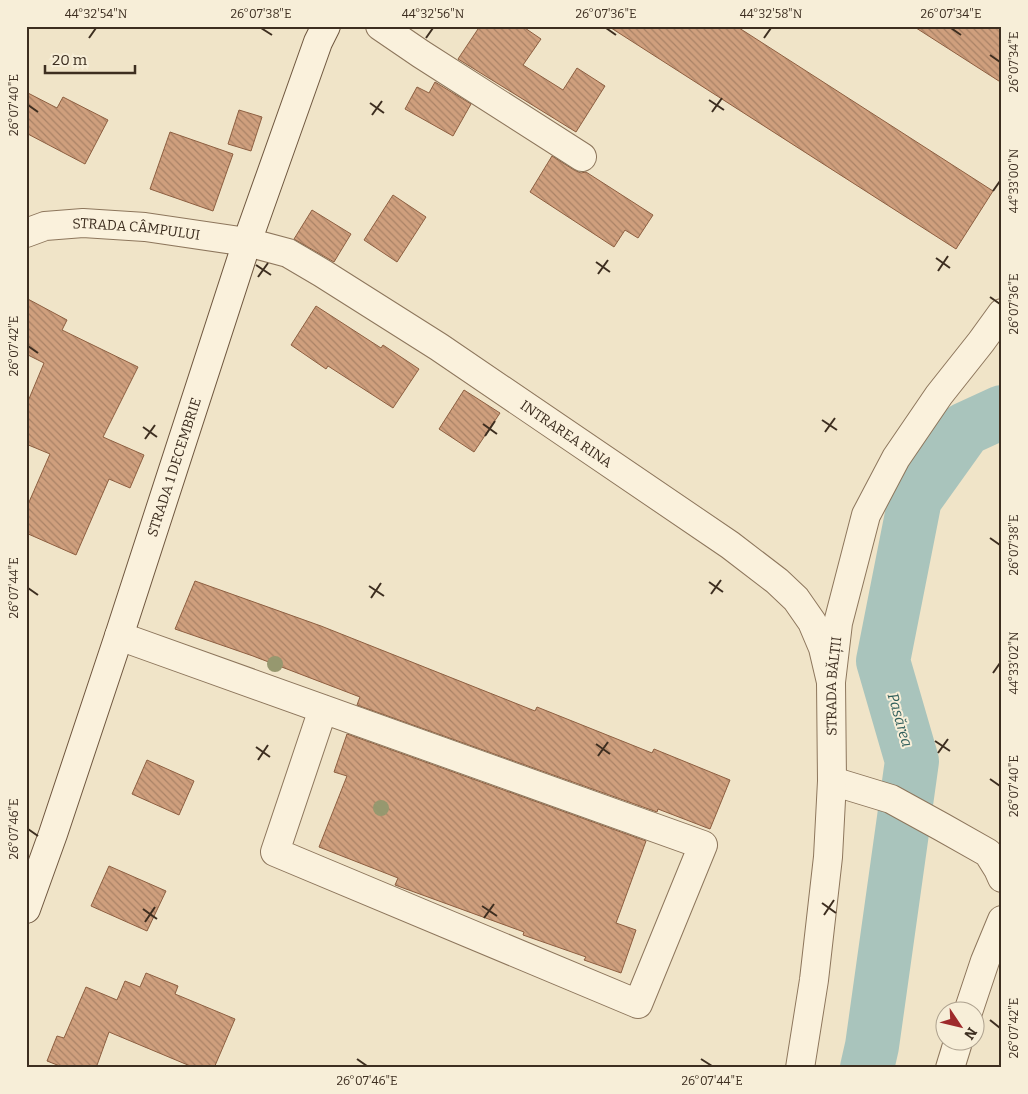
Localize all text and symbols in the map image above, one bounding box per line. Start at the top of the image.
text: 44°32'54"N [65,7,128,21]
text: 26°07'38"E [231,7,291,21]
text: 44°32'56"N [402,7,465,21]
text: 26°07'36"E [576,7,637,21]
text: 44°32'58"N [740,7,803,21]
text: 26°07'34"E [921,7,981,21]
text: 26°07'34"E [1007,32,1021,92]
scale bar [45,42,135,74]
text: 20 m [52,51,88,69]
text: 26°07'40"E [7,74,21,136]
text: 44°33'00"N [1007,148,1021,213]
street label: STRADA CÂMPULUI [72,215,201,244]
text: 26°07'36"E [1007,274,1021,335]
text: 26°07'42"E [7,316,21,376]
street label: STRADA 1 DECEMBRIE [144,395,205,539]
street label: INTRAREA RINA [517,397,615,471]
text: 26°07'38"E [1007,515,1021,575]
text: 26°07'44"E [7,557,21,619]
text: 44°33'02"N [1007,631,1021,695]
street label: STRADA BĂLȚII [823,636,845,736]
water label: Pasărea [884,691,916,749]
text: 26°07'40"E [1007,755,1021,817]
text: 26°07'46"E [7,798,21,860]
text: 26°07'42"E [1007,998,1021,1058]
north arrow [936,1002,986,1052]
text: N [960,1024,980,1043]
text: 26°07'46"E [336,1074,398,1088]
text: 26°07'44"E [681,1074,743,1088]

